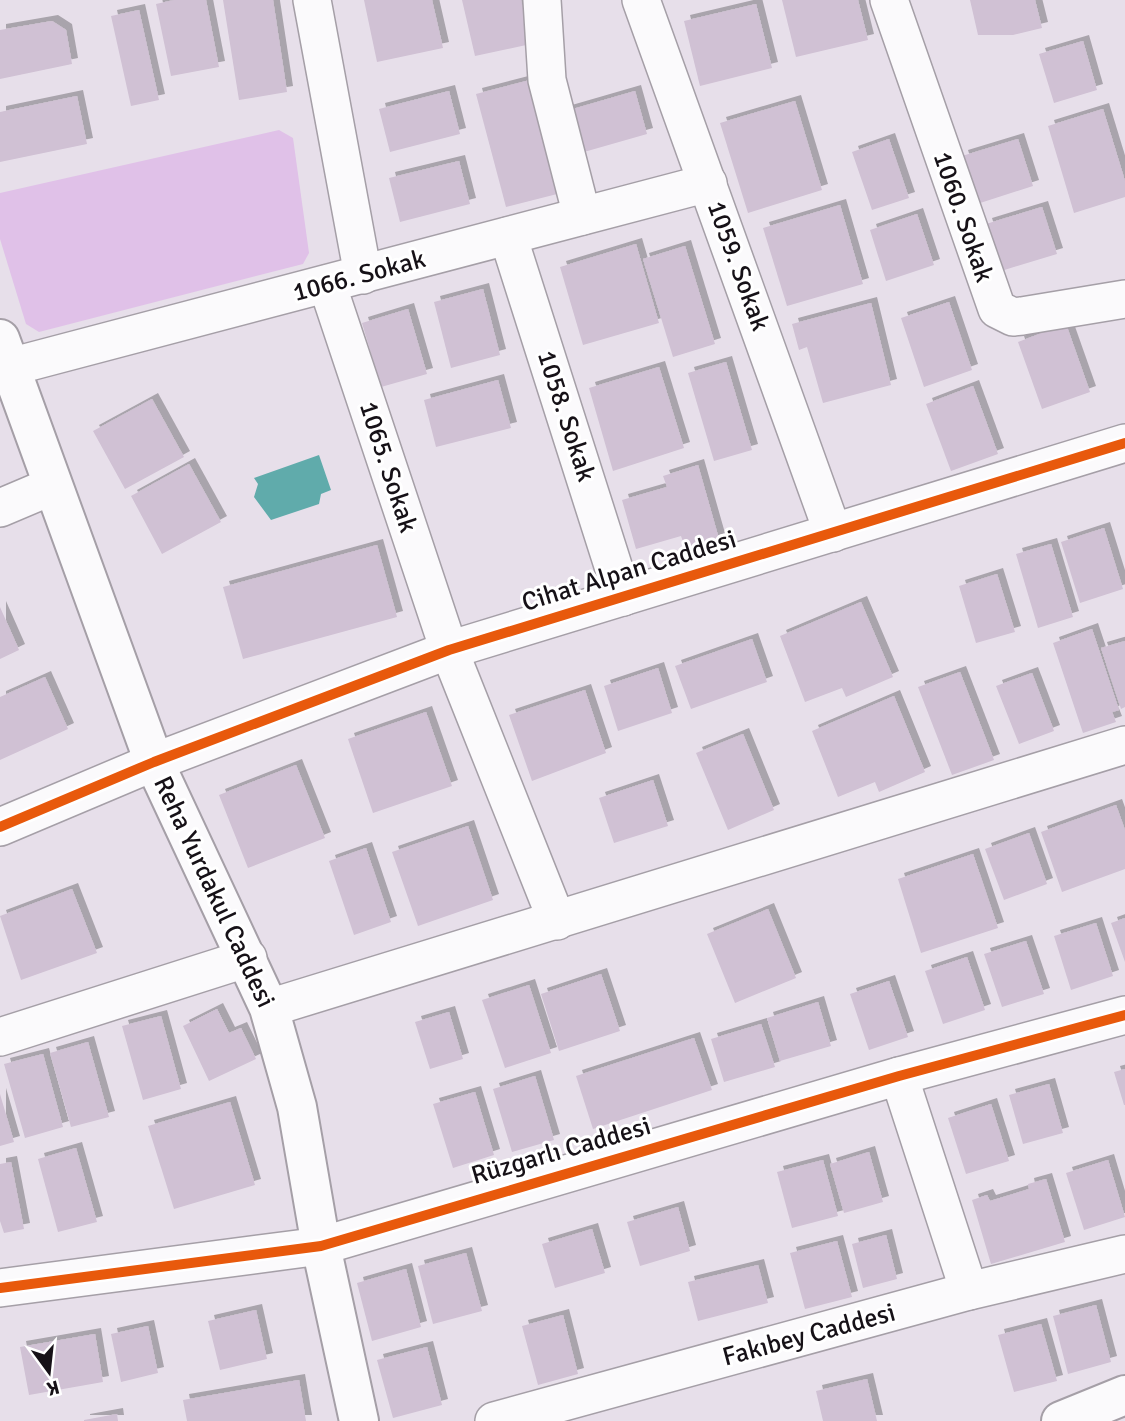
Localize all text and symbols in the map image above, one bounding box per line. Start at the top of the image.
street label: 1060. Sokak [926,148,1000,286]
street label: 1059. Sokak [700,197,776,335]
street label: 1066. Sokak [289,243,429,309]
street label: 1058. Sokak [530,346,602,486]
street label: 1065. Sokak [352,397,424,537]
street label: Cihat Alpan Caddesi [518,523,740,619]
street label: Reha Yurdakul Caddesi [146,771,282,1013]
street label: Rüzgarlı Caddesi [468,1110,654,1192]
street label: Fakıbey Caddesi [719,1297,899,1373]
north arrow [14,1337,84,1407]
text: K [44,1374,62,1401]

